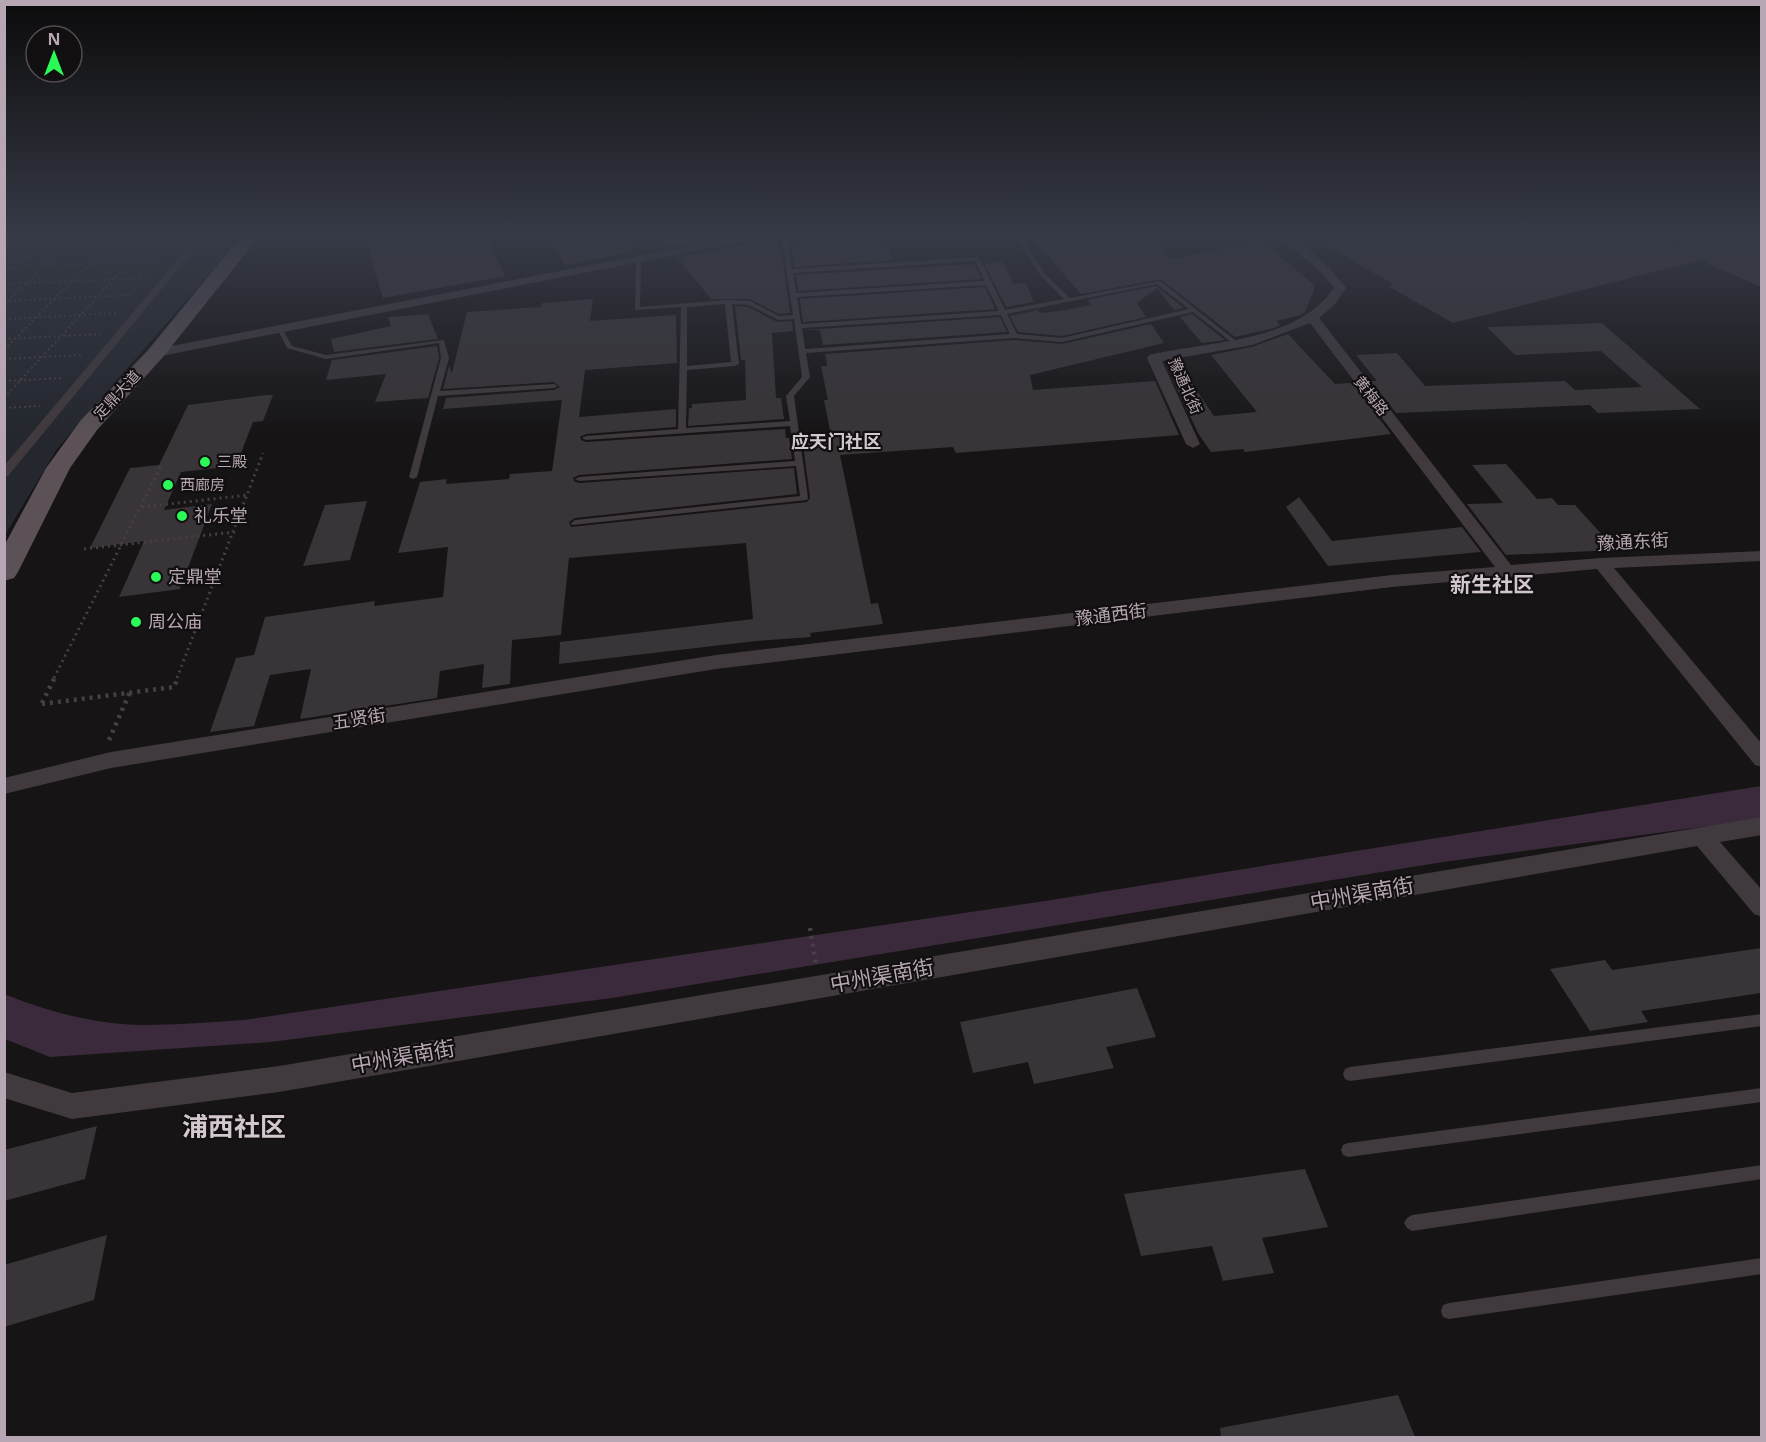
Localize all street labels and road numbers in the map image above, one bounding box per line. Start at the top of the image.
street label: 豫通北街 [1165,354,1207,417]
street label: 定鼎大道 [88,366,144,423]
street label: 黄梅路 [1350,371,1394,419]
street label: 豫通东街 [1596,527,1670,555]
street label: 豫通西街 [1074,598,1148,630]
street label: 五贤街 [330,702,387,734]
street label: 中州渠南街 [1308,870,1416,916]
street label: 中州渠南街 [828,952,936,998]
street label: 中州渠南街 [349,1033,457,1079]

